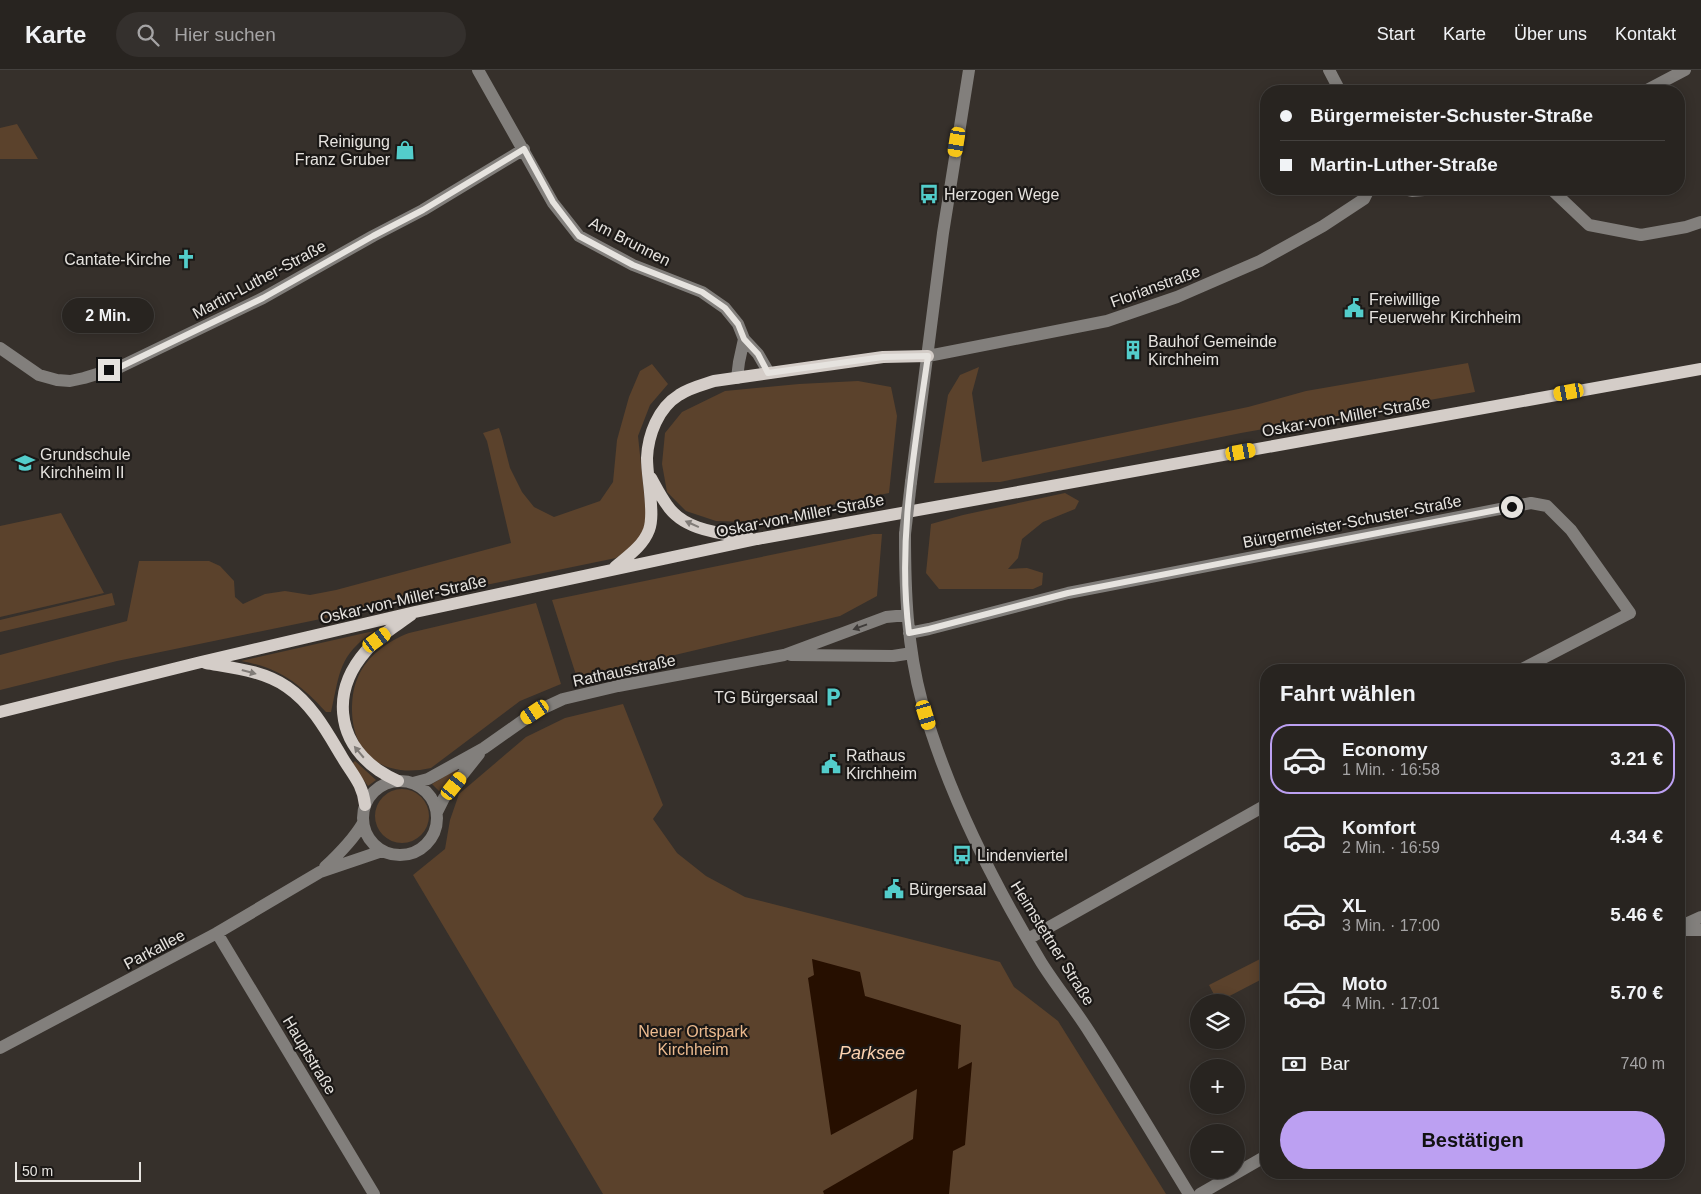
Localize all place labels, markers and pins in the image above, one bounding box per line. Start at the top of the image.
place label: Reinigung Franz Gruber [295,133,391,168]
shop icon: Reinigung Franz Gruber [394,139,416,161]
bus stop icon: Herzogen Wege [918,183,940,205]
place label: Herzogen Wege [944,186,1059,203]
church icon: Cantate-Kirche [175,248,197,270]
place label: Cantate-Kirche [64,251,171,268]
place label: Freiwillige Feuerwehr Kirchheim [1369,291,1521,326]
public building icon: Freiwillige Feuerwehr Kirchheim [1343,297,1365,319]
place label: Bauhof Gemeinde Kirchheim [1148,333,1277,368]
building icon: Bauhof Gemeinde Kirchheim [1122,339,1144,361]
place label: Grundschule Kirchheim II [40,446,131,481]
school or university icon: Grundschule Kirchheim II [14,452,36,474]
parking icon: TG Bürgersaal [822,686,844,708]
place label: TG Bürgersaal [714,689,818,706]
place label: Rathaus Kirchheim [846,747,917,782]
public building icon: Rathaus Kirchheim [820,753,842,775]
bus stop icon: Lindenviertel [951,844,973,866]
place label: Lindenviertel [977,847,1068,864]
public building icon: Bürgersaal [883,878,905,900]
place label: Bürgersaal [909,881,986,898]

